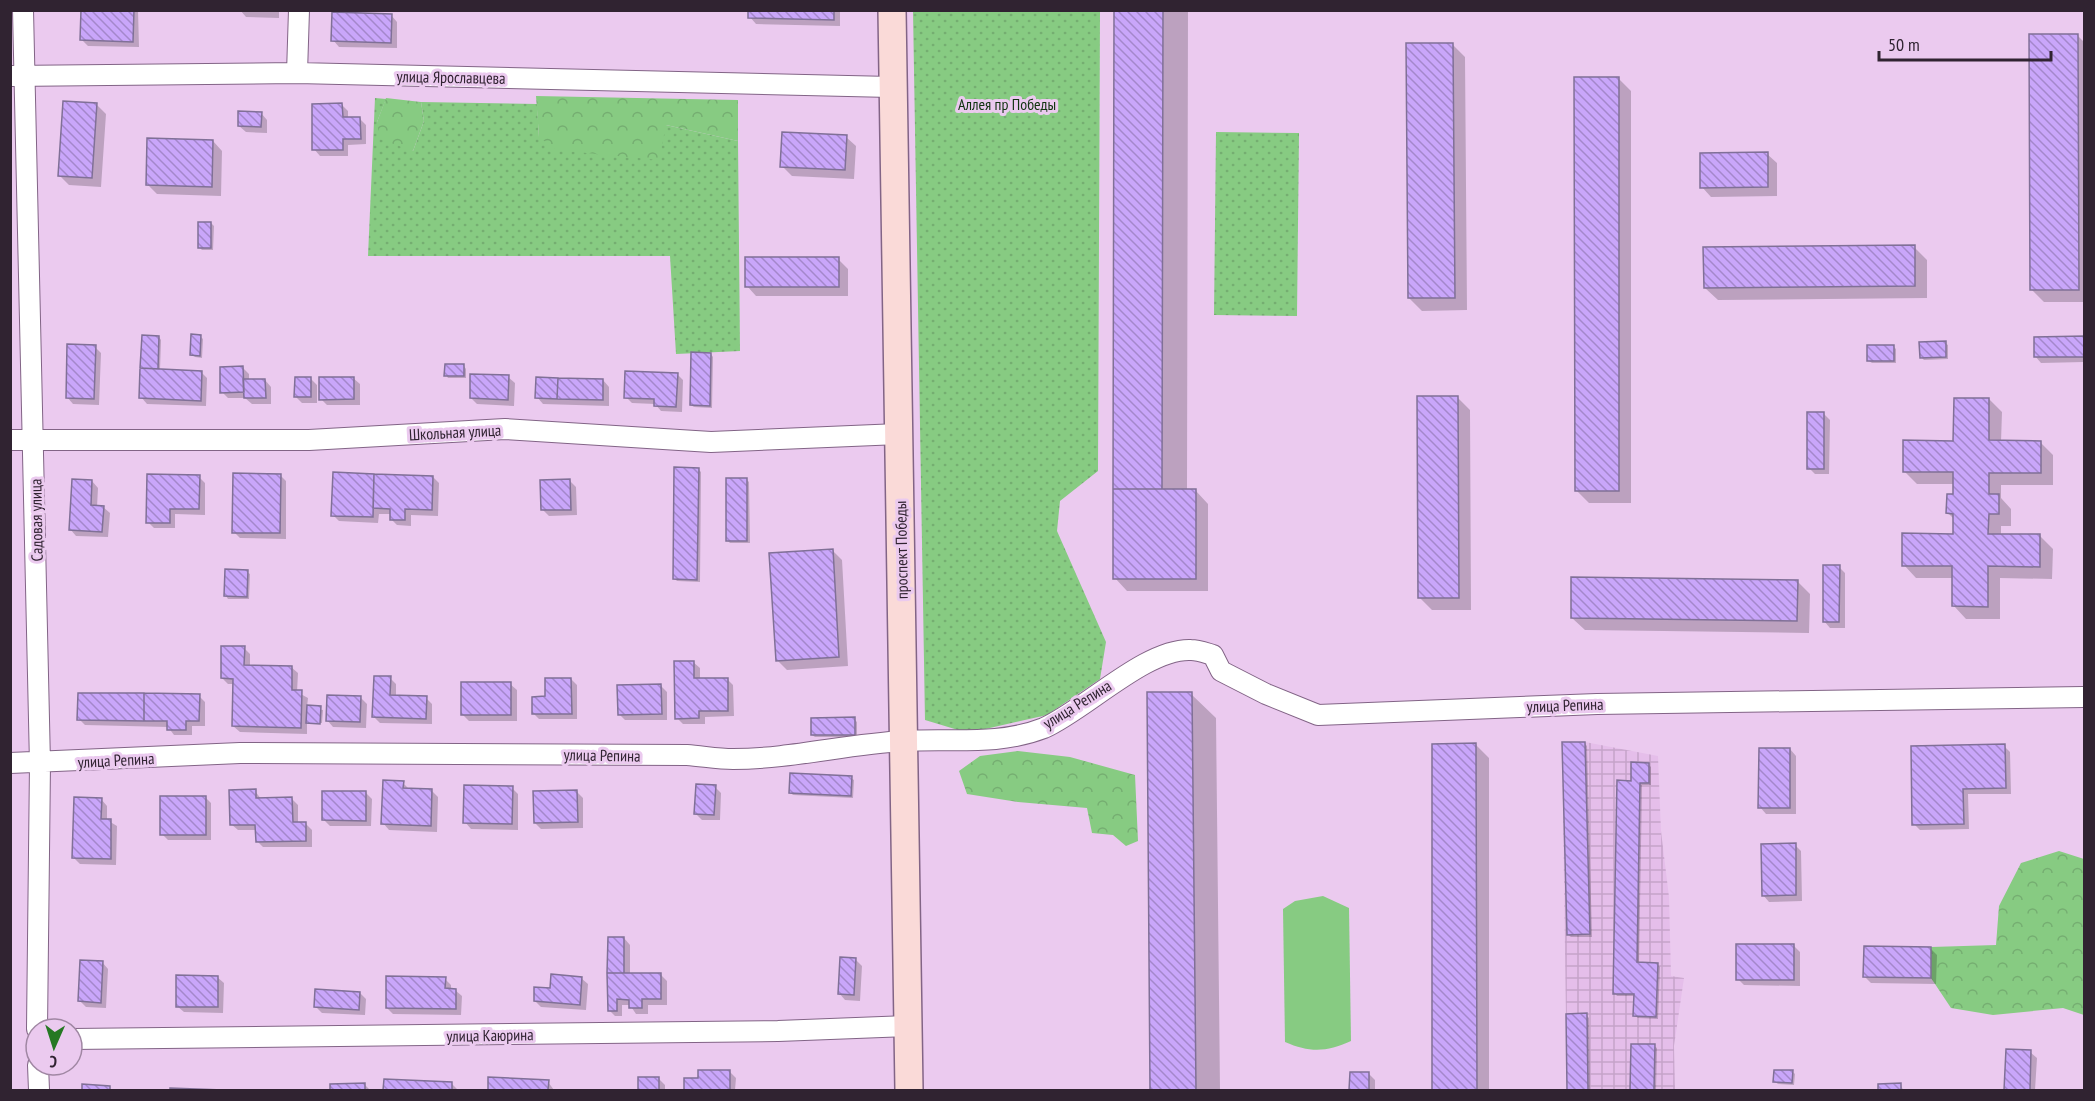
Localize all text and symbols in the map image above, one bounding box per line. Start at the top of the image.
scale bar [1879,24,2052,62]
text: 50 m [1888,33,1920,56]
street label: улица Ярославцева [396,66,506,88]
park label: Аллея пр Победы [958,94,1056,114]
street label: Школьная улица [408,420,502,444]
street label: Садовая улица [25,478,47,562]
street label: проспект Победы [890,501,912,599]
street label: улица Репина [1039,675,1115,733]
street label: улица Репина [1526,694,1604,716]
street label: улица Репина [563,744,641,766]
street label: улица Репина [77,748,155,772]
north arrow [24,1017,84,1077]
street label: улица Каюрина [446,1024,534,1046]
text: С [48,1052,57,1072]

